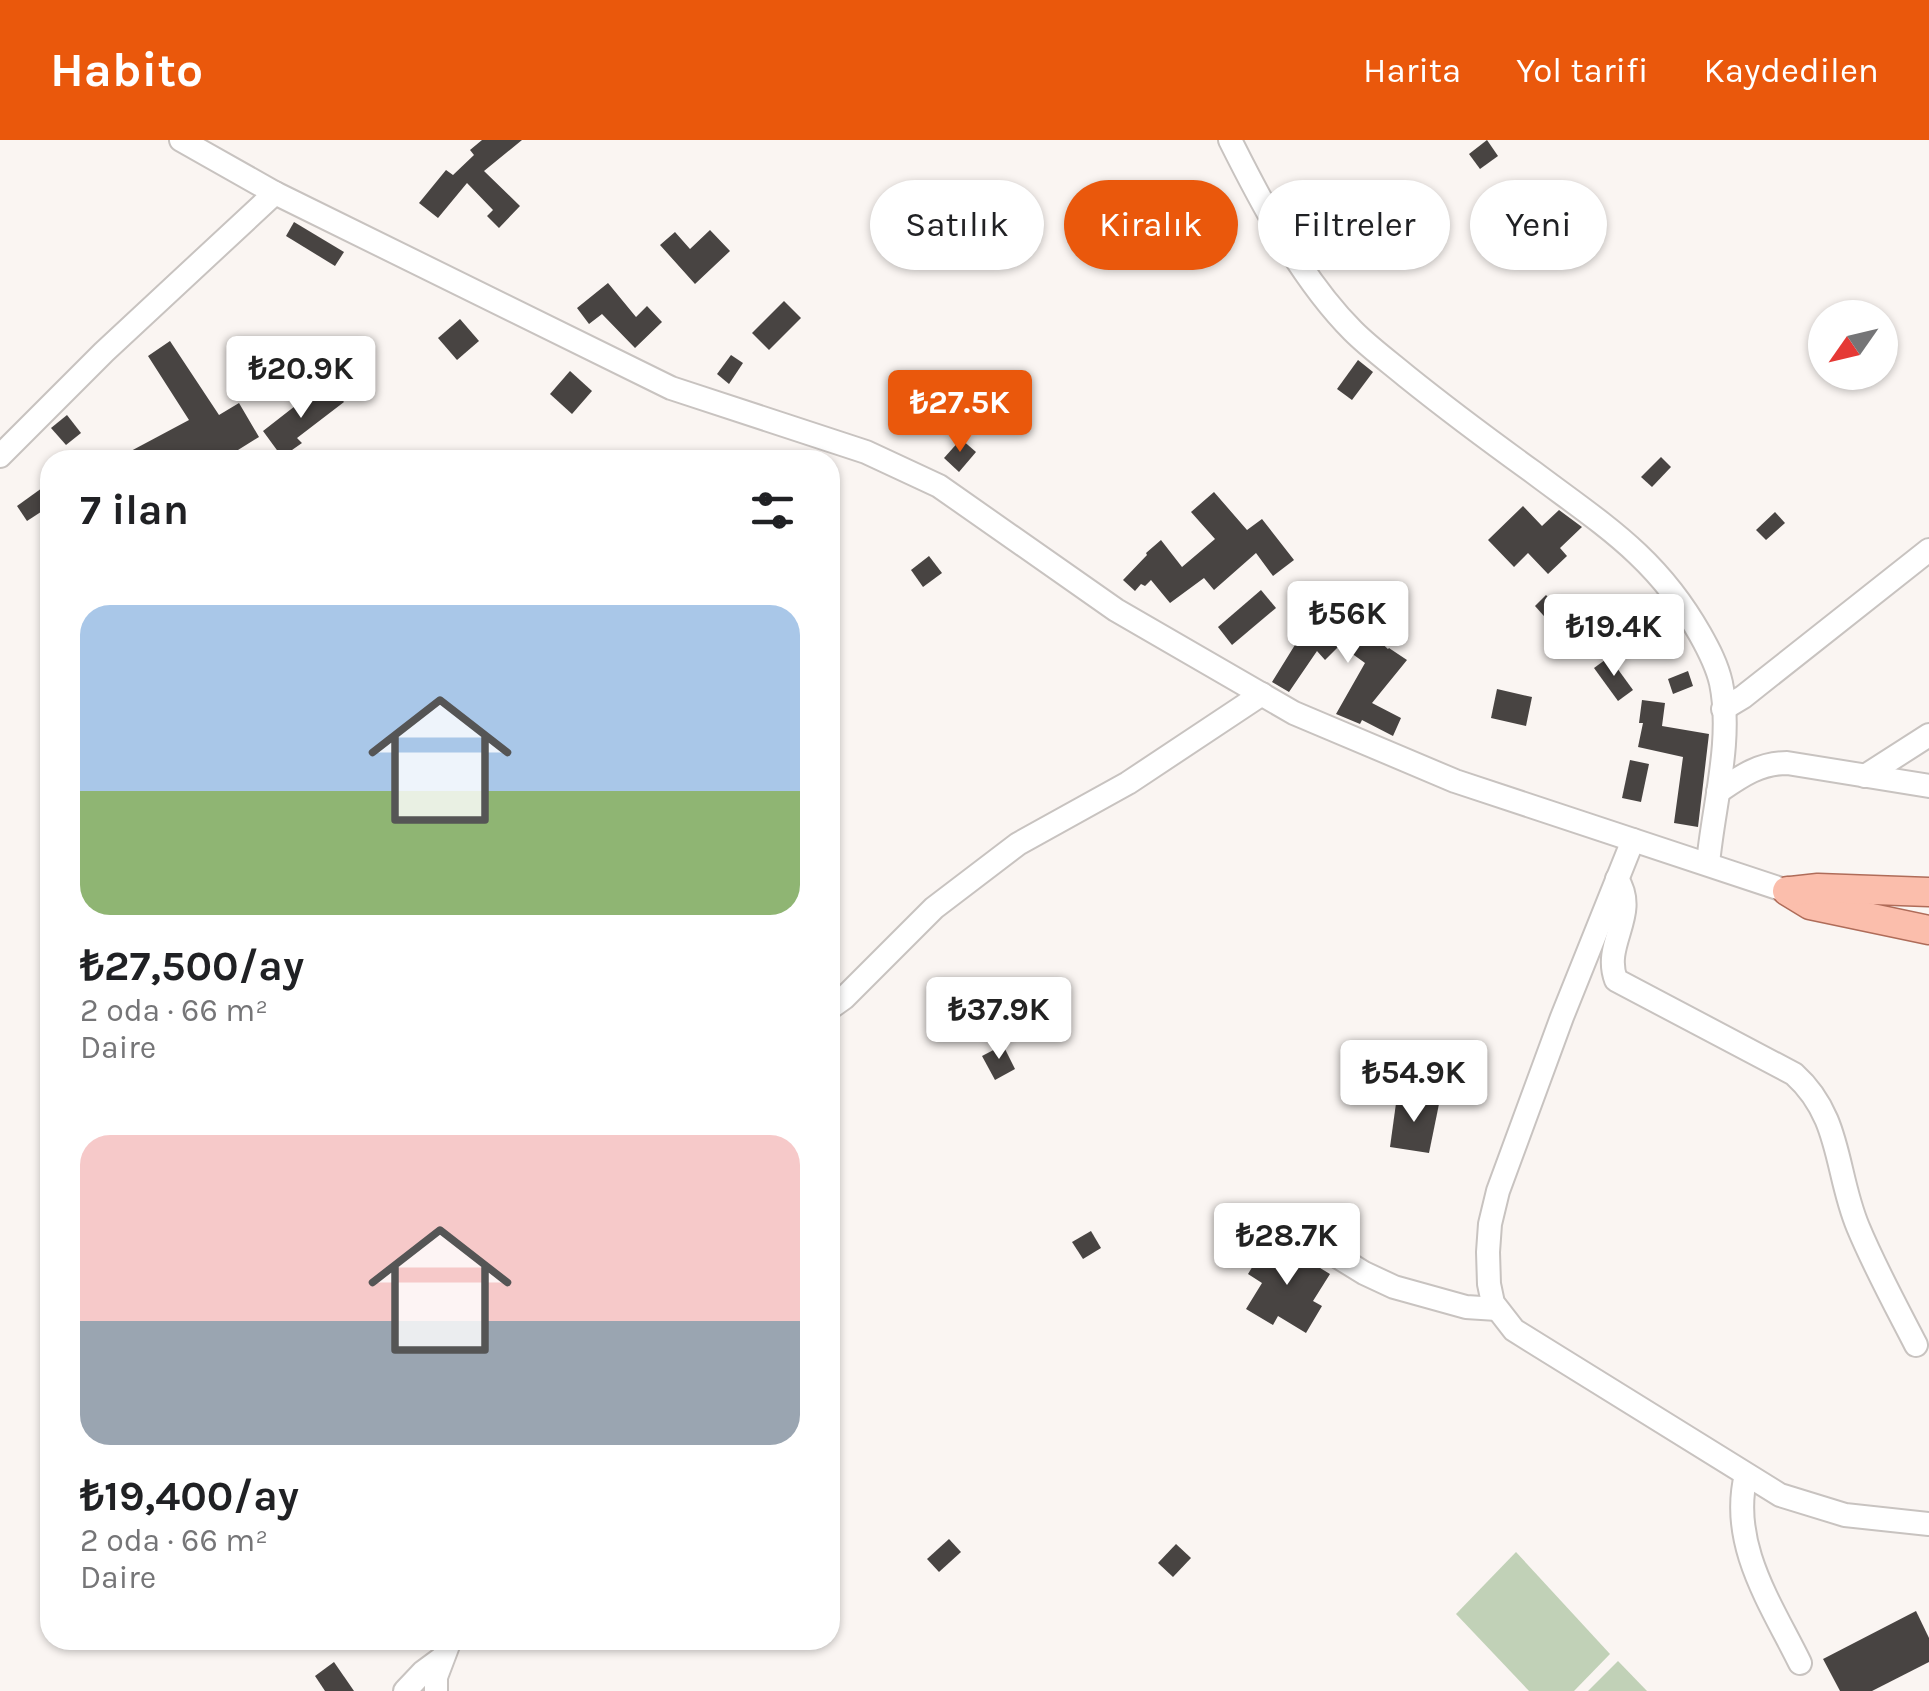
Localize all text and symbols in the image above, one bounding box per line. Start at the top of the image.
text: Habito [50,42,203,98]
text: Harita [1363,50,1461,91]
text: Yol tarifi [1516,50,1648,91]
text: Kaydedilen [1703,50,1879,91]
chip: Satılık [870,180,1044,270]
chip: Kiralık [1064,180,1238,270]
chip: Filtreler [1258,180,1450,270]
chip: Yeni [1470,180,1607,270]
north arrow [1808,300,1898,390]
map controls [1808,300,1898,390]
pin: ₺20.9K [220,336,382,421]
text: ₺20.9K [248,350,354,387]
pin: ₺27.5K [879,370,1041,455]
text: ₺27.5K [910,384,1010,421]
icon: filters [745,483,800,538]
text: 7 ilan [80,485,189,535]
pin: ₺56K [1289,581,1407,666]
pin: ₺19.4K [1533,594,1695,679]
text: ₺56K [1309,595,1387,632]
text: ₺19.4K [1566,608,1662,645]
icon: home [350,670,530,850]
text: ₺27,500/ay [80,941,304,991]
pin: ₺37.9K [918,977,1080,1062]
text: ₺37.9K [948,991,1050,1028]
text: 2 oda · 66 m² [80,992,268,1029]
text: Daire [80,1029,156,1066]
pin: ₺54.9K [1333,1040,1495,1125]
text: ₺54.9K [1362,1054,1466,1091]
icon: home [350,1200,530,1380]
pin: ₺28.7K [1206,1203,1368,1288]
text: ₺28.7K [1236,1217,1338,1254]
text: ₺19,400/ay [80,1471,299,1521]
text: 2 oda · 66 m² [80,1522,268,1559]
text: Daire [80,1559,156,1596]

